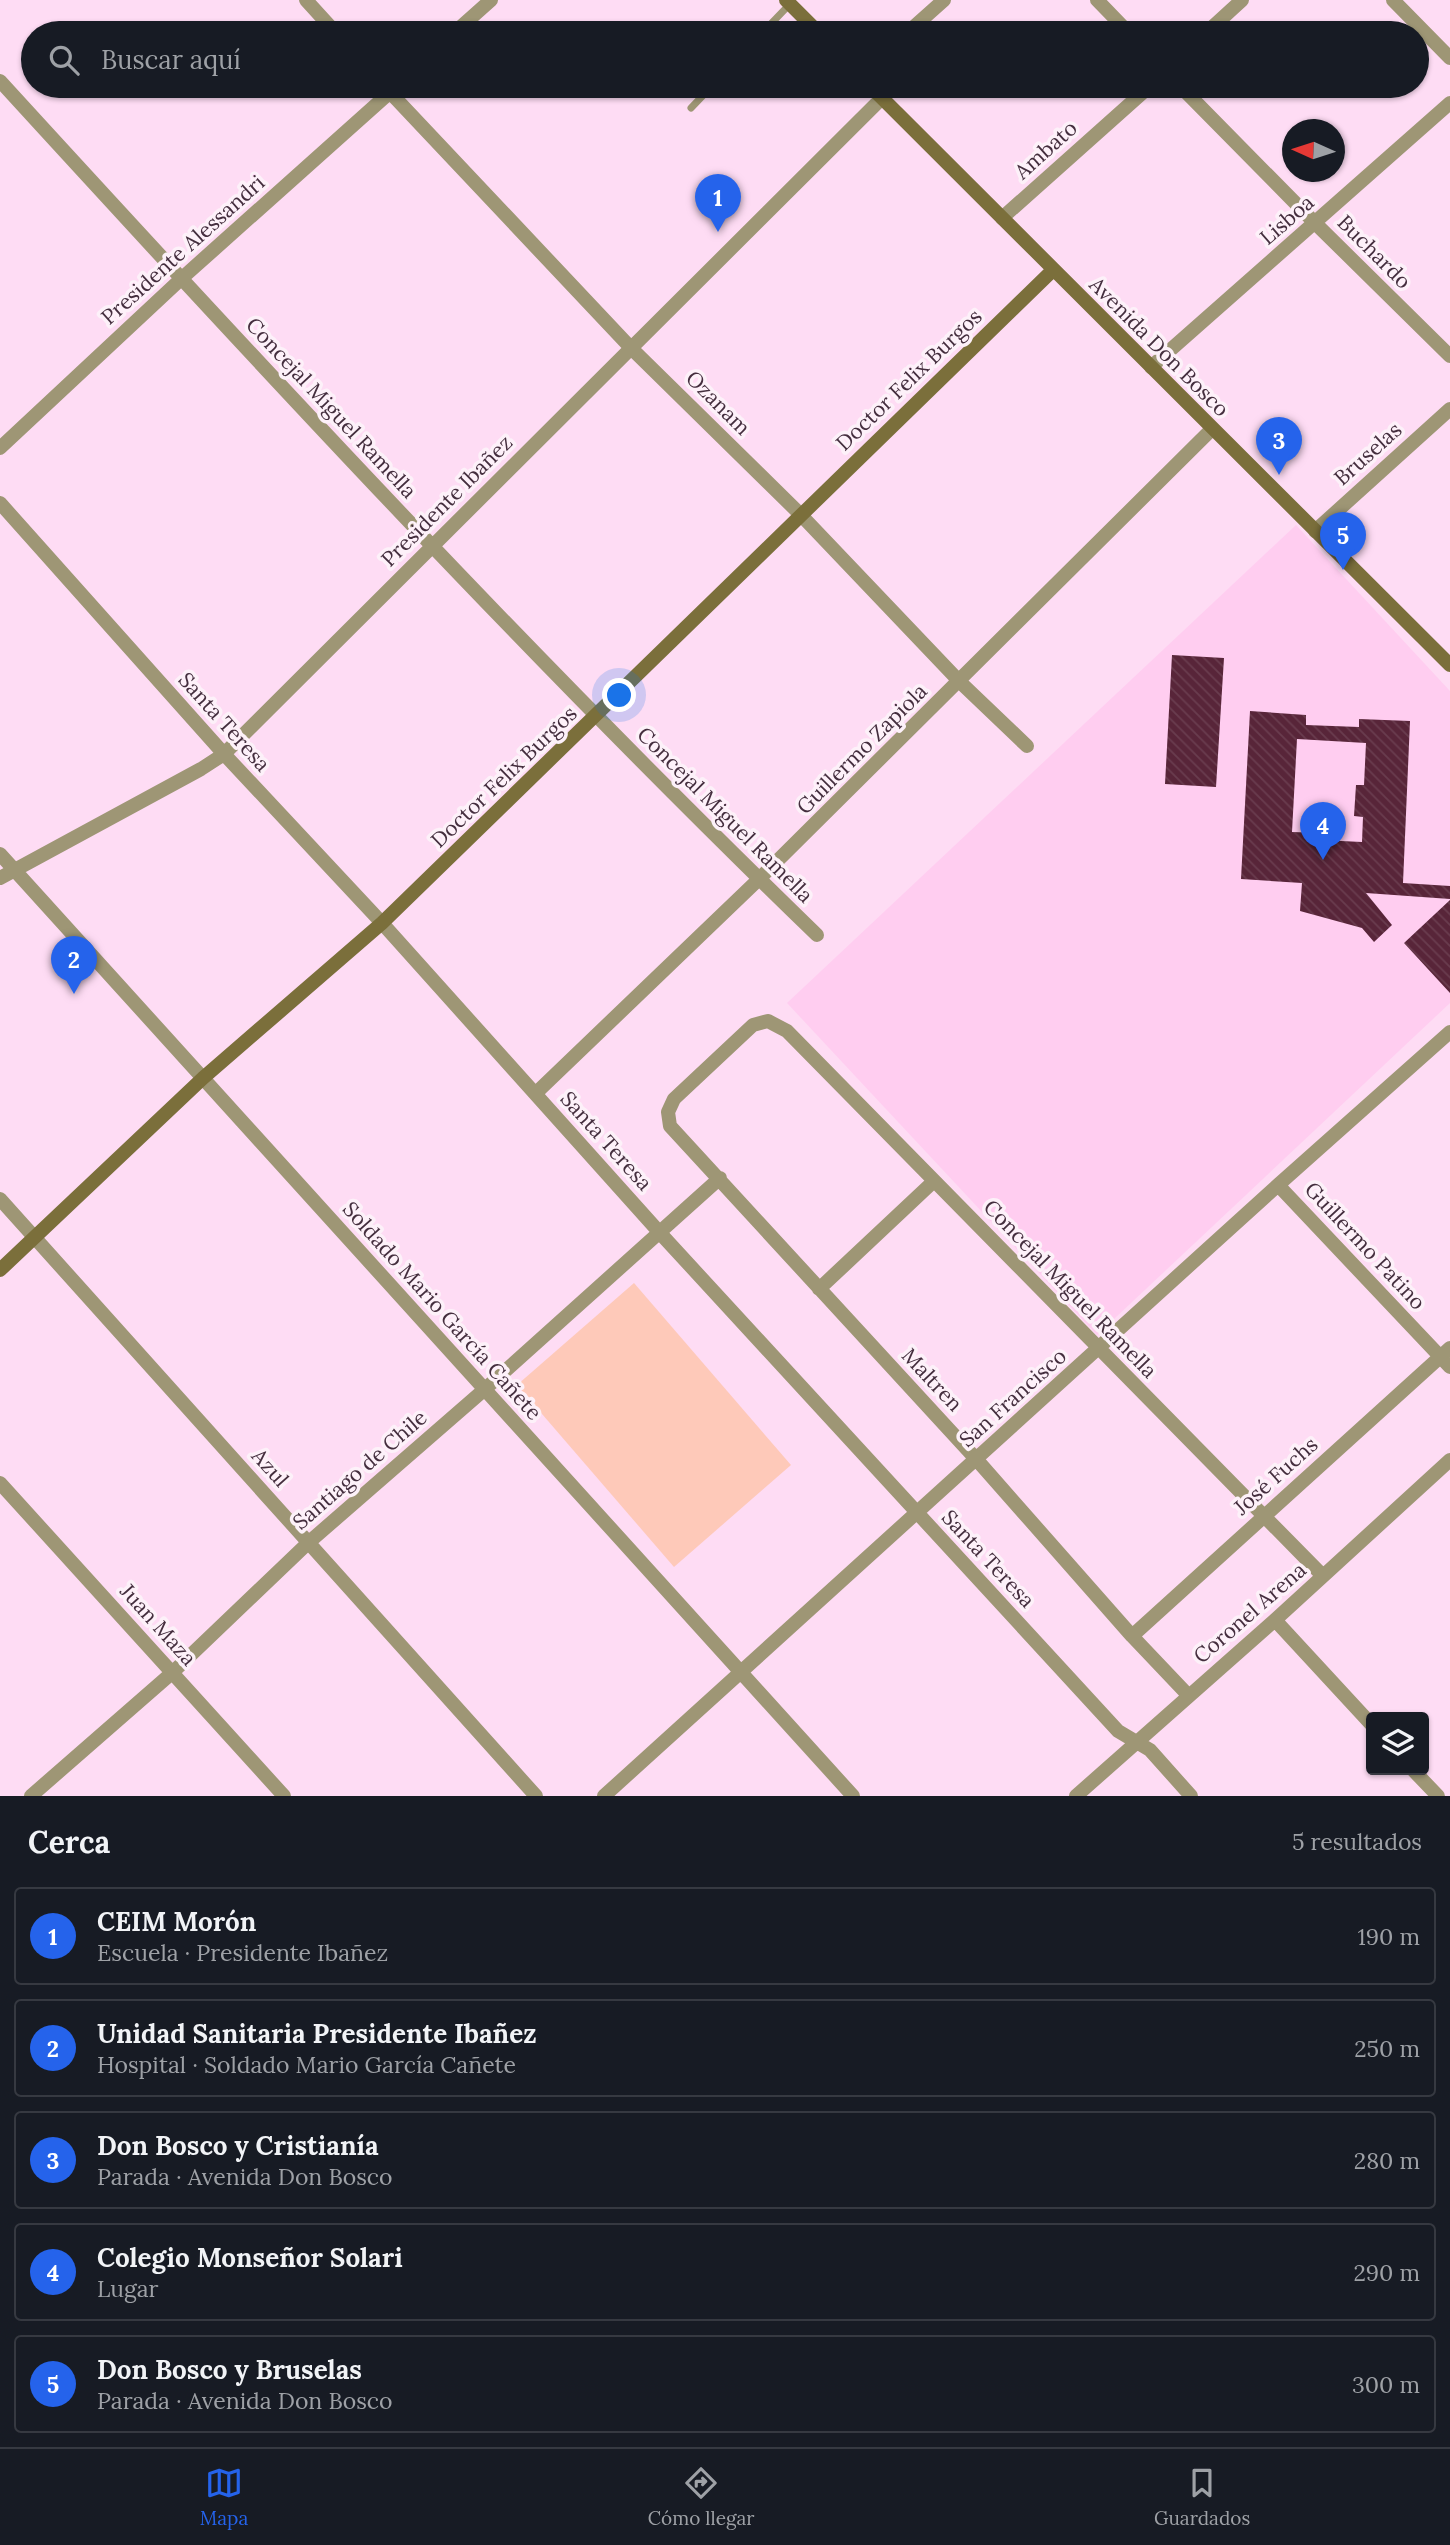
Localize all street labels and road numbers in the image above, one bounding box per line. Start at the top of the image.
street label: Ambato [1008,114,1083,186]
street label: Presidente Alessandri [95,169,270,330]
street label: Lisboa [1254,189,1319,251]
street label: Buchardo [1332,209,1417,294]
street label: Avenida Don Bosco [1083,270,1235,422]
street label: Doctor Felix Burgos [830,303,987,456]
street label: Concejal Miguel Ramella [240,311,423,504]
street label: Ozanam [680,365,757,441]
street label: Bruselas [1328,416,1407,491]
street label: Presidente Ibañez [375,429,518,572]
street label: Santa Teresa [173,666,276,777]
street label: Guillermo Zapiola [791,678,933,820]
street label: Doctor Felix Burgos [425,700,582,853]
street label: Concejal Miguel Ramella [632,721,819,908]
street label: Santa Teresa [555,1085,658,1196]
street label: Guillermo Patino [1299,1176,1432,1315]
street label: Concejal Miguel Ramella [978,1194,1163,1384]
street label: Soldado Mario García Cañete [337,1196,548,1426]
street label: Maltren [896,1342,969,1417]
street label: San Francisco [953,1342,1072,1453]
street label: Santiago de Chile [287,1404,432,1535]
street label: José Fuchs [1227,1431,1323,1521]
street label: Azul [245,1442,295,1493]
street label: Santa Teresa [936,1504,1041,1613]
street label: Coronel Arena [1188,1556,1312,1669]
street label: Juan Maza [114,1577,202,1671]

